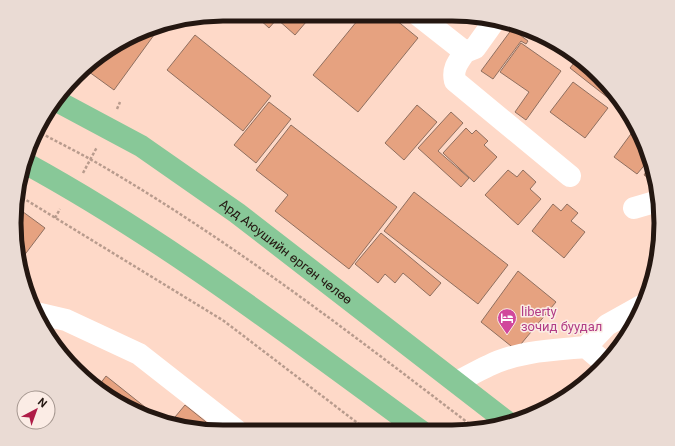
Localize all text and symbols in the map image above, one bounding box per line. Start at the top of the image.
street label: Ард Аюушийн өргөн чөлөө [217,196,355,307]
place label: liberty зочид буудал [521,304,602,334]
hotel icon: liberty зочид буудал [496,307,518,335]
north arrow [16,390,56,430]
text: N [35,395,50,410]

